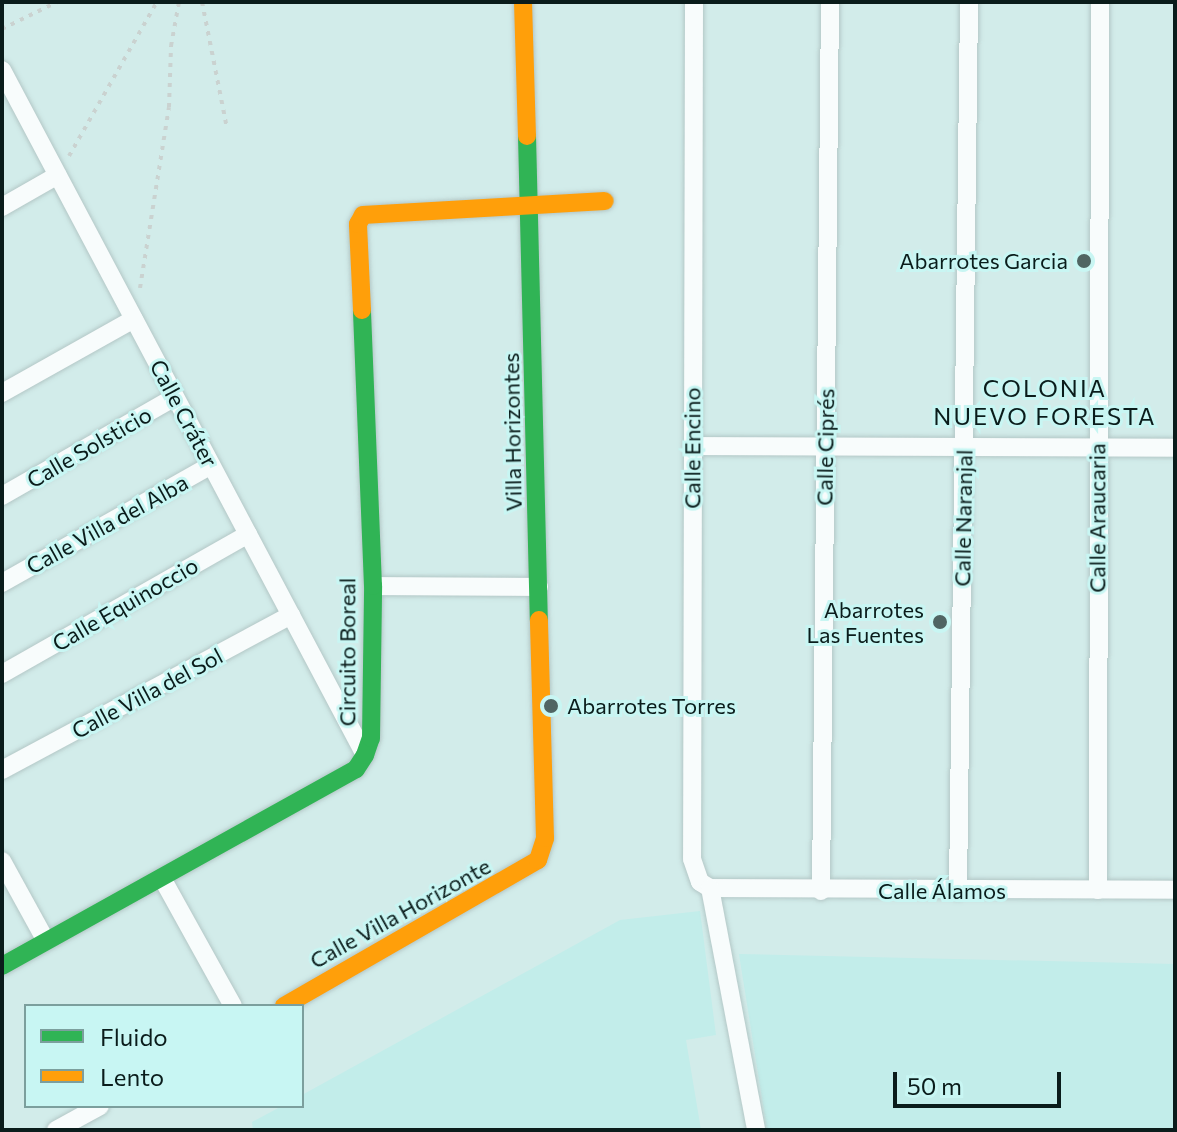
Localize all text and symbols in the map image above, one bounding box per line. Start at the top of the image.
place label: Abarrotes Garcia [899,248,1068,274]
marker: Abarrotes Garcia [1075,252,1093,270]
street label: Villa Horizontes [497,352,527,512]
street label: Calle Cráter [145,355,223,471]
district label: COLONIA NUEVO FORESTA [933,374,1157,430]
street label: Calle Encino [679,387,705,509]
street label: Calle Ciprés [811,388,839,506]
street label: Calle Solsticio [22,401,156,493]
street label: Calle Araucaria [1084,443,1110,593]
street label: Calle Naranjal [949,449,977,587]
street label: Calle Villa del Alba [22,469,192,579]
street label: Calle Equinoccio [48,552,202,656]
street label: Circuito Boreal [334,578,360,726]
place label: Abarrotes Las Fuentes [806,596,924,648]
marker: Abarrotes Las Fuentes [931,613,949,631]
street label: Calle Villa del Sol [67,642,227,744]
place label: Abarrotes Torres [567,693,736,719]
marker: Abarrotes Torres [542,697,560,715]
street label: Calle Villa Horizonte [305,852,495,974]
street label: Calle Álamos [878,878,1006,904]
legend [24,1004,304,1108]
text: Fluido [100,1022,168,1051]
scale bar [897,1056,1065,1106]
text: Lento [100,1062,164,1091]
text: 50 m [907,1071,962,1100]

